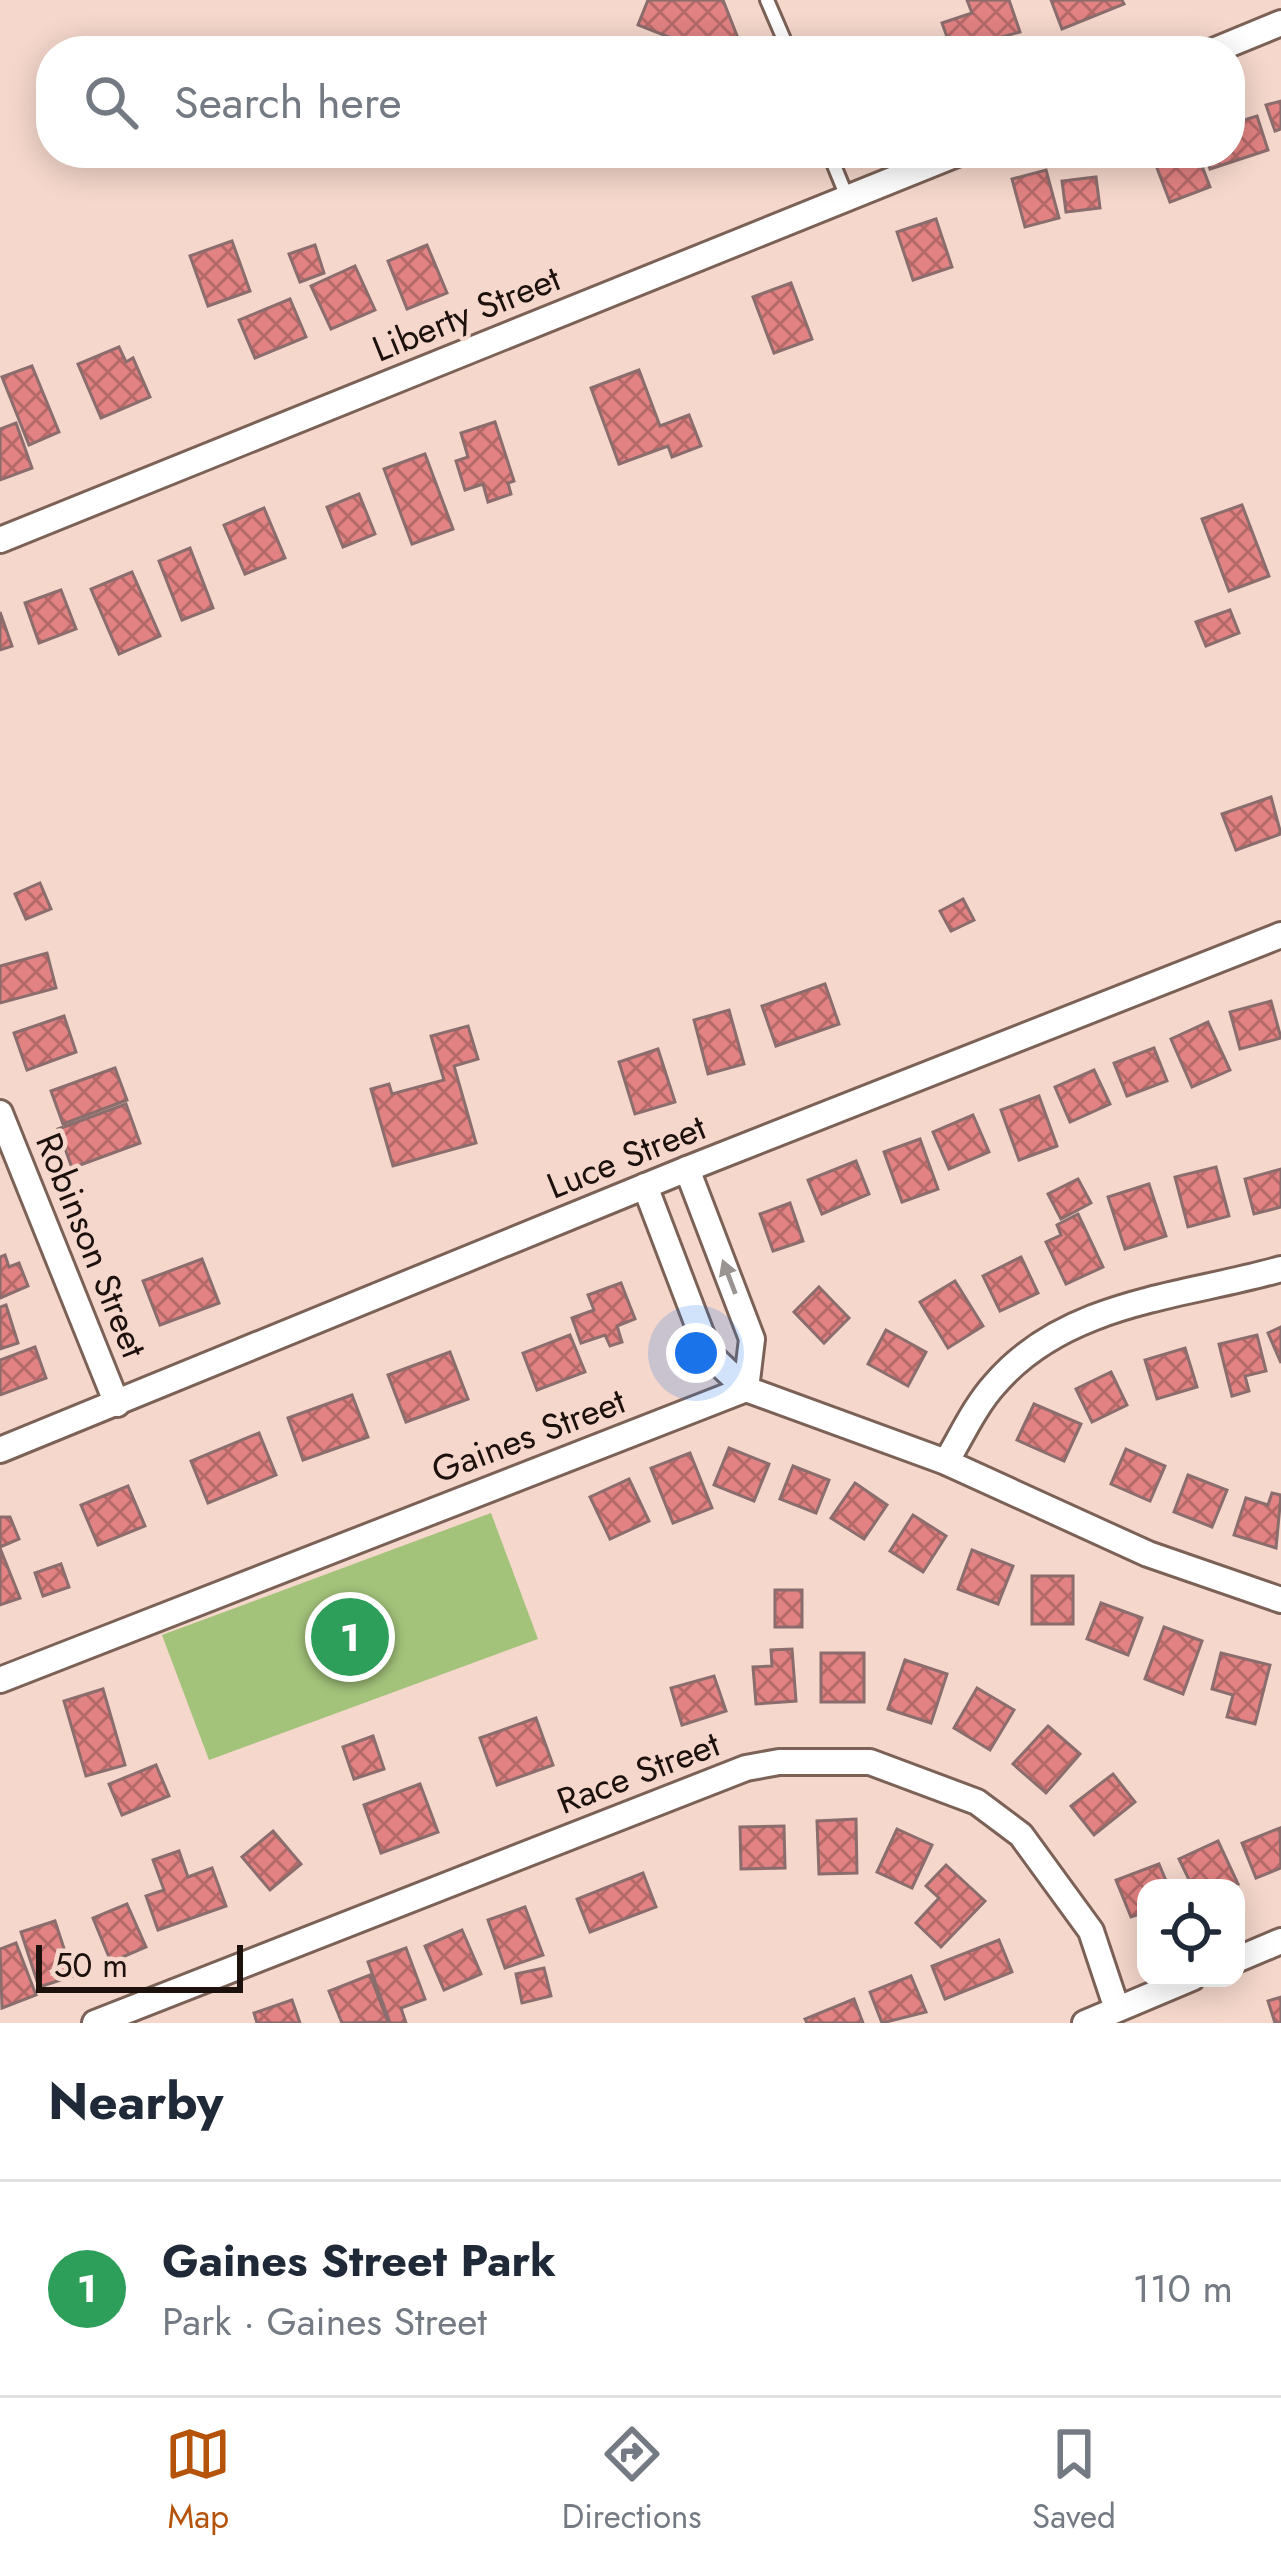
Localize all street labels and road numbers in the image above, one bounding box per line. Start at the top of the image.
street label: Liberty Street [364,252,568,374]
street label: Luce Street [539,1101,713,1211]
street label: Robinson Street [23,1125,161,1366]
street label: Gaines Street [424,1374,633,1496]
street label: Race Street [549,1717,727,1827]

